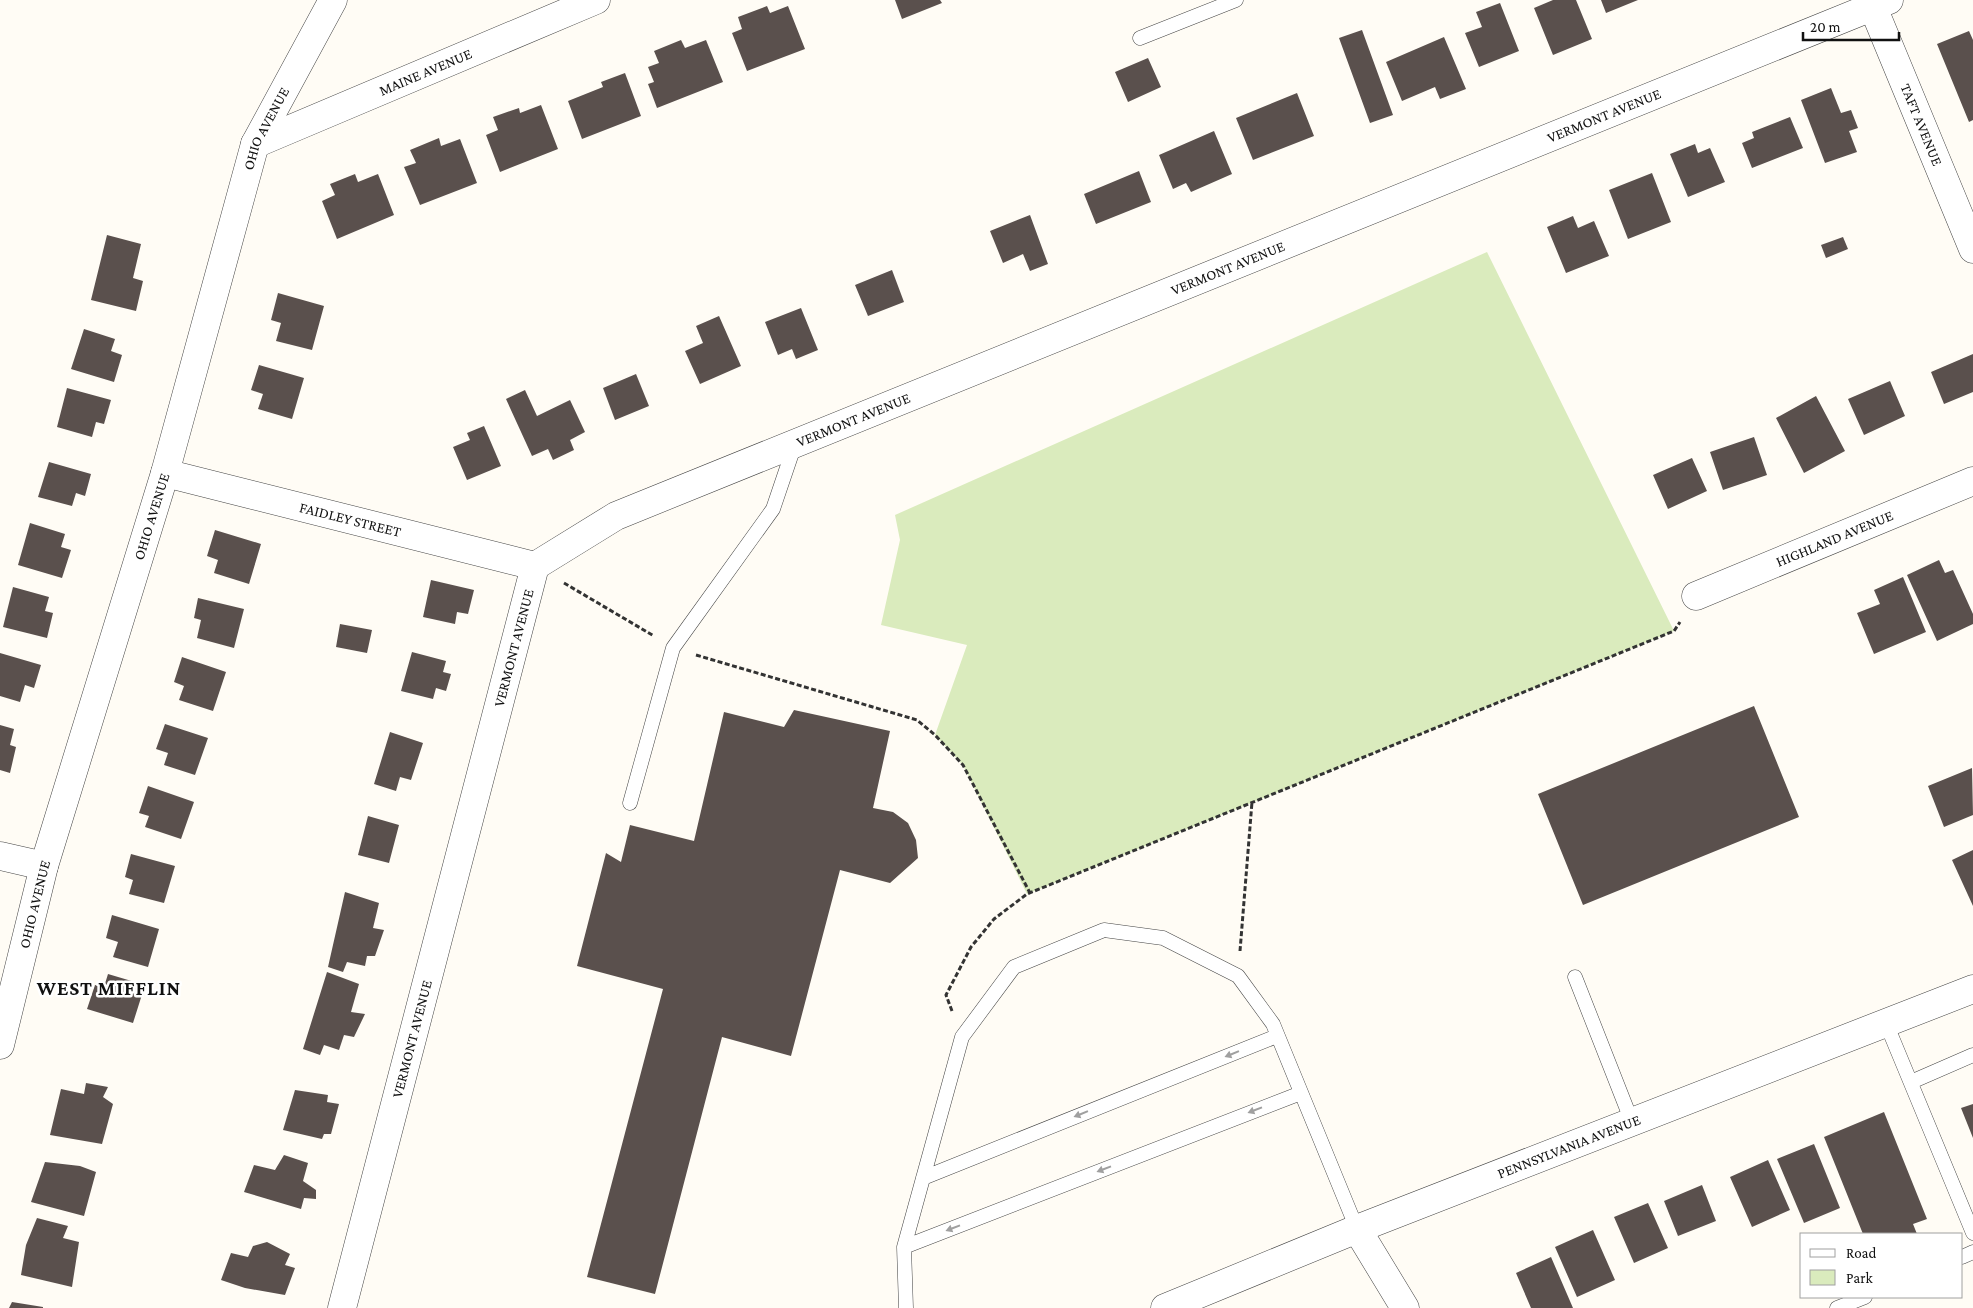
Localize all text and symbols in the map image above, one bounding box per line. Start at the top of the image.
scale bar [1803,10,1899,42]
text: 20 m [1810,19,1841,35]
street label: MAINE AVENUE [377,45,474,99]
street label: TAFT AVENUE [1897,81,1946,168]
street label: OHIO AVENUE [240,84,292,172]
street label: VERMONT AVENUE [1545,85,1663,146]
street label: VERMONT AVENUE [1169,238,1287,298]
street label: VERMONT AVENUE [794,390,913,450]
street label: OHIO AVENUE [131,471,173,562]
street label: FAIDLEY STREET [298,499,403,540]
street label: HIGHLAND AVENUE [1774,507,1895,570]
street label: VERMONT AVENUE [491,587,537,709]
street label: OHIO AVENUE [16,858,53,950]
district label: WEST MIFFLIN [36,977,181,999]
street label: VERMONT AVENUE [389,978,435,1100]
one-way arrow [1224,1050,1239,1058]
one-way arrow [1248,1107,1263,1115]
one-way arrow [1074,1111,1088,1119]
street label: PENNSYLVANIA AVENUE [1495,1111,1643,1181]
one-way arrow [1097,1166,1111,1174]
one-way arrow [945,1225,960,1233]
legend [1800,1233,1963,1298]
text: Road [1846,1245,1877,1261]
text: Park [1846,1270,1873,1286]

